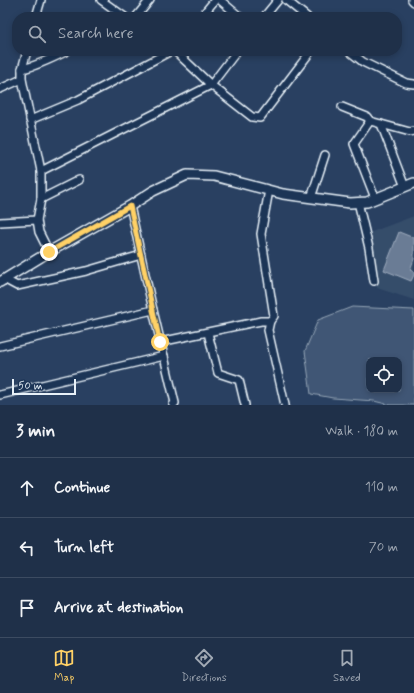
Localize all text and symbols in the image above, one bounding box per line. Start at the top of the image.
search box [12,12,402,56]
icon: search [26,23,48,45]
text: Search here [58,24,134,44]
route end [40,243,58,261]
route start [151,333,169,351]
map controls [366,357,402,393]
button: locate [366,357,402,393]
scale bar [12,377,76,396]
text: 50 m [18,379,43,393]
text: 3 min [16,420,55,442]
text: Walk · 180 m [325,423,398,440]
icon: ahead [16,477,38,499]
text: Continue [54,478,110,498]
text: 110 m [365,479,398,496]
icon: left [16,537,38,559]
text: Turn left [54,538,114,558]
text: 70 m [369,539,398,556]
icon: arrive [16,597,38,619]
text: Arrive at destination [54,598,183,618]
tab: Map [53,647,75,685]
tab: Directions [181,647,227,685]
tab: Saved [333,647,361,685]

